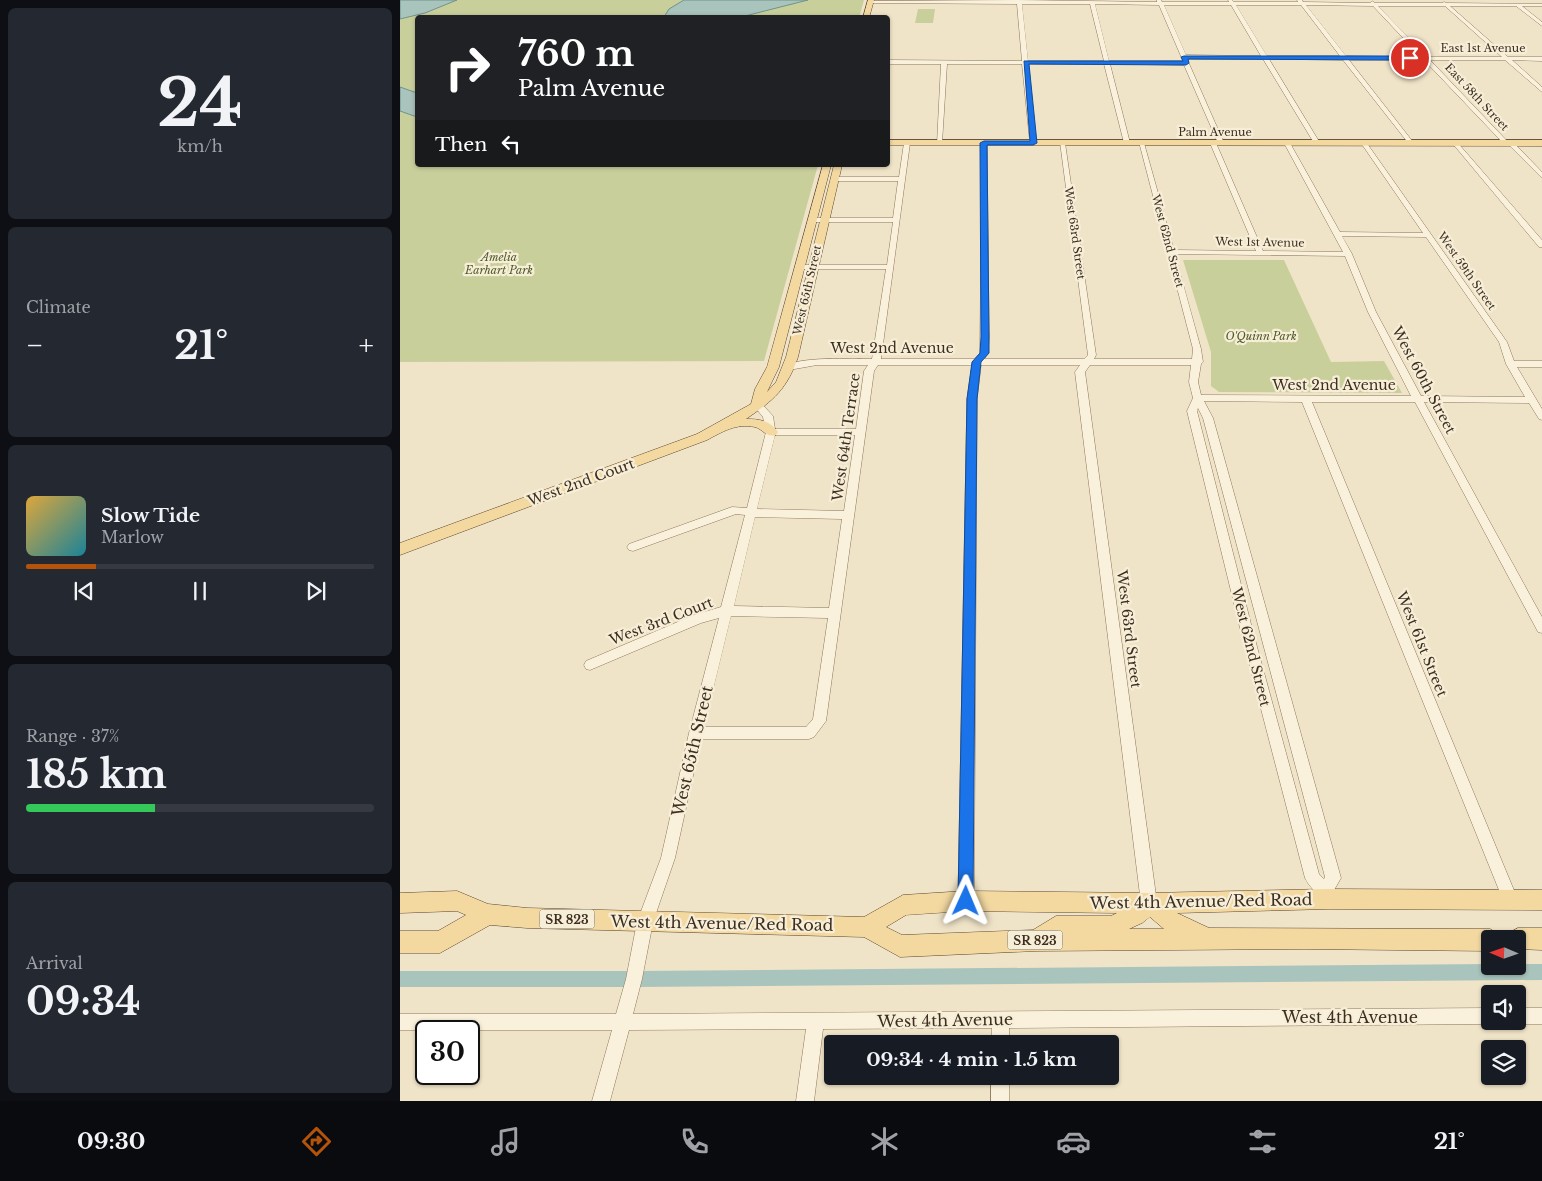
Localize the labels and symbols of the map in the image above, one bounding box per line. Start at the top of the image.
pin [1389,37,1431,79]
street label: East 1st Avenue [1440,41,1526,55]
street label: East 58th Street [1442,60,1512,134]
street label: Palm Avenue [1178,125,1252,139]
street label: West 63rd Street [1061,185,1089,281]
street label: West 62nd Street [1149,192,1187,290]
street label: West 59th Street [1434,228,1500,313]
street label: West 1st Avenue [1214,234,1305,250]
street label: West 65th Street [790,243,824,337]
park label: Amelia Earhart Park [464,250,533,277]
street label: West 60th Street [1388,322,1460,437]
park label: O'Quinn Park [1225,329,1297,343]
street label: West 2nd Avenue [829,339,954,357]
street label: West 64th Terrace [828,372,864,503]
street label: West 2nd Avenue [1271,376,1396,394]
street label: West 2nd Court [524,454,638,510]
street label: West 63rd Street [1113,568,1145,690]
street label: West 62nd Street [1227,585,1275,709]
street label: West 61st Street [1392,588,1452,700]
street label: West 3rd Court [606,593,716,649]
street label: West 65th Street [667,684,717,819]
position arrow [939,874,991,926]
street label: West 4th Avenue/Red Road [1088,889,1313,913]
road number: SR 823 [540,910,594,929]
street label: West 4th Avenue/Red Road [609,911,834,935]
road number: SR 823 [1008,930,1062,950]
north arrow [1481,930,1526,975]
street label: West 4th Avenue [1281,1007,1418,1027]
street label: West 4th Avenue [876,1009,1013,1031]
speed limit sign: 30 [415,1020,480,1085]

